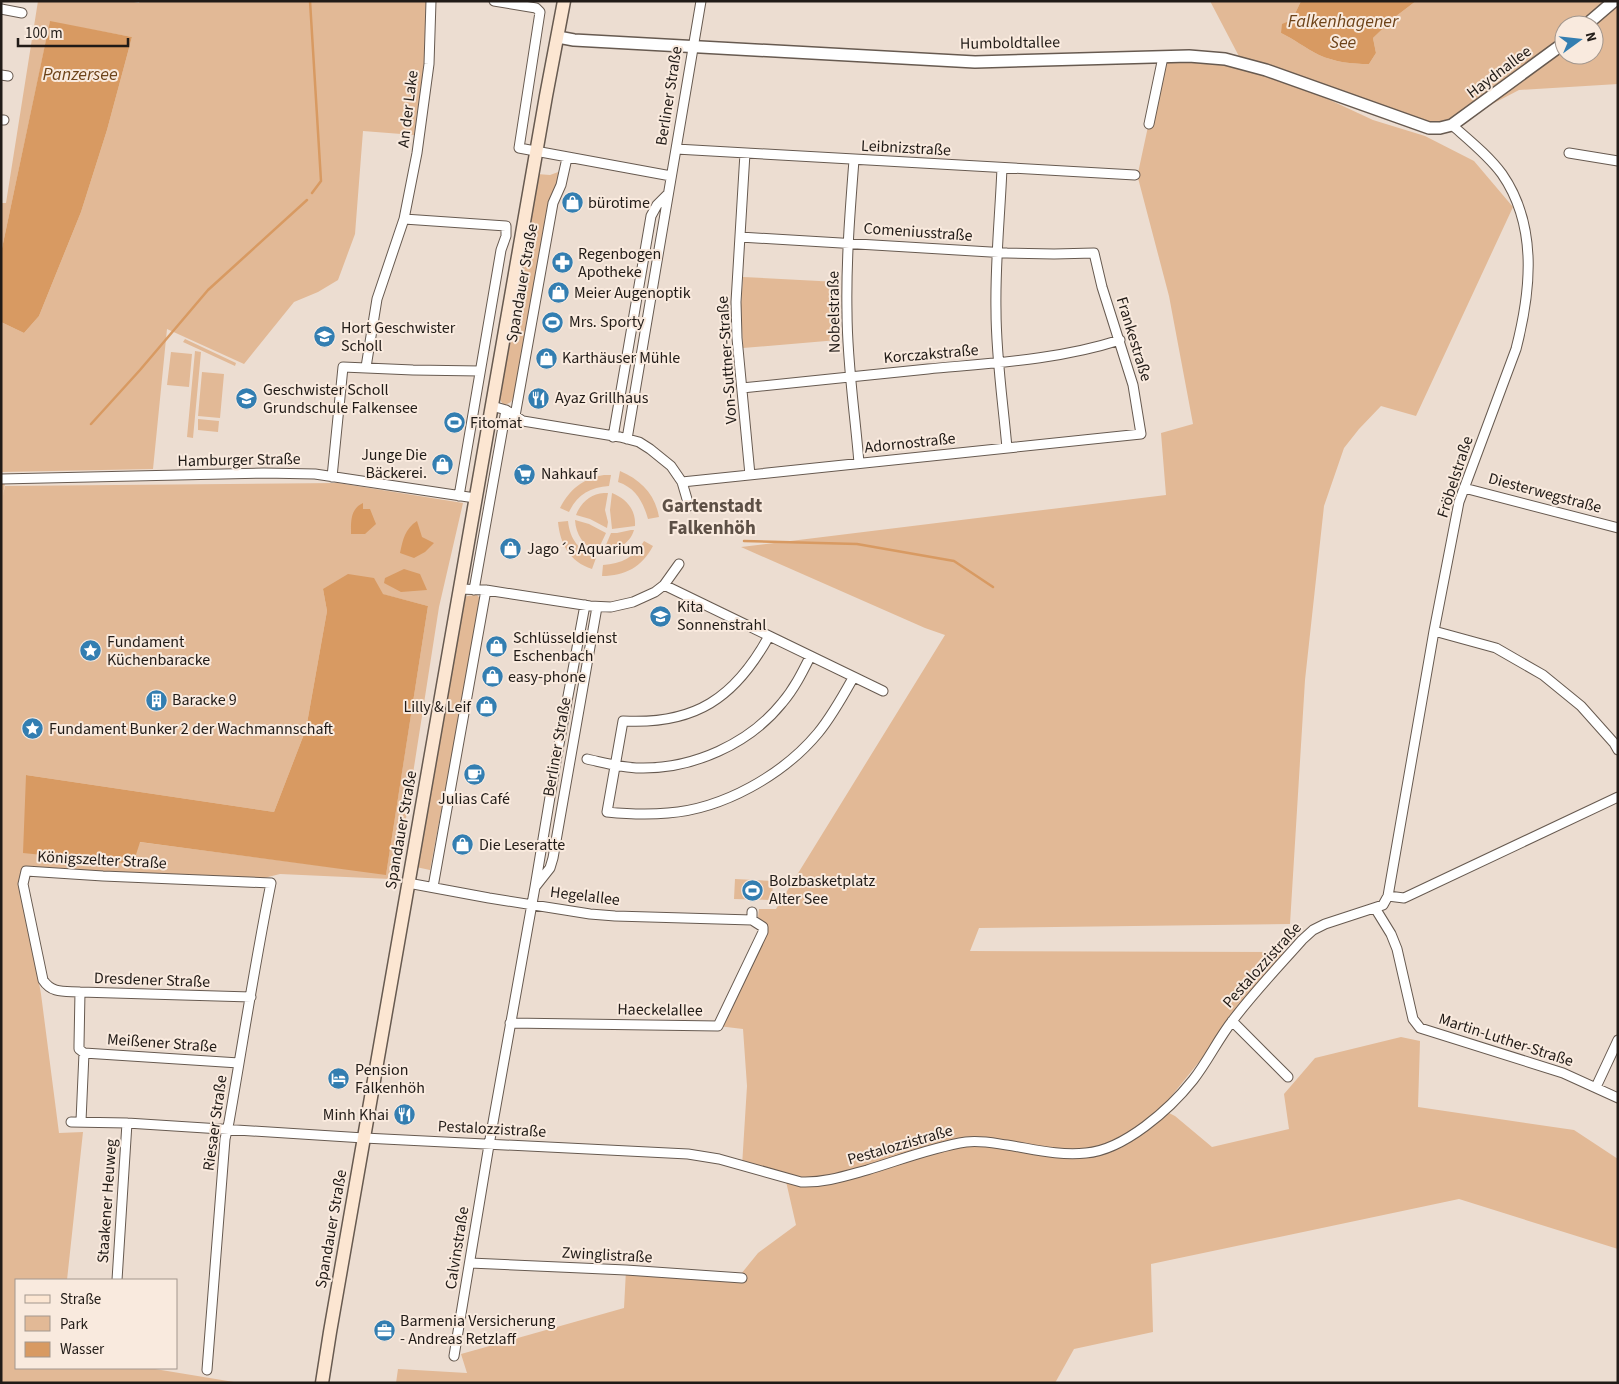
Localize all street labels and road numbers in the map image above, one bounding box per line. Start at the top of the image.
street label: Humboldtallee [960,31,1060,55]
street label: Haydnallee [1462,40,1536,104]
street label: Berliner Straße [650,45,688,147]
street label: An der Lake [392,69,424,149]
street label: Leibnizstraße [860,135,952,161]
street label: Comeniusstraße [863,217,973,247]
street label: Spandauer Straße [501,222,543,344]
street label: Nobelstraße [822,271,846,353]
street label: Frankestraße [1111,294,1157,384]
street label: Von-Suttner-Straße [712,295,742,425]
street label: Korczakstraße [883,339,979,369]
street label: Adornostraße [863,427,957,459]
street label: Fröbelstraße [1431,433,1479,521]
street label: Hamburger Straße [177,448,301,472]
street label: Diesterwegstraße [1486,467,1604,519]
street label: Berliner Straße [537,696,577,798]
street label: Spandauer Straße [380,769,422,891]
street label: Königszelter Straße [37,846,167,874]
street label: Hegelallee [549,881,621,911]
street label: Pestalozzistraße [1218,917,1307,1013]
street label: Dresdener Straße [94,967,210,993]
street label: Haeckelallee [617,998,703,1022]
street label: Martin-Luther-Straße [1436,1008,1576,1072]
street label: Meißener Straße [106,1028,218,1058]
street label: Riesaer Straße [197,1074,233,1172]
street label: Pestalozzistraße [437,1115,547,1143]
street label: Pestalozzistraße [845,1119,955,1171]
street label: Staakener Heuweg [92,1138,122,1264]
street label: Spandauer Straße [310,1168,352,1290]
street label: Calvinstraße [440,1205,474,1291]
street label: Zwinglistraße [561,1242,653,1268]

